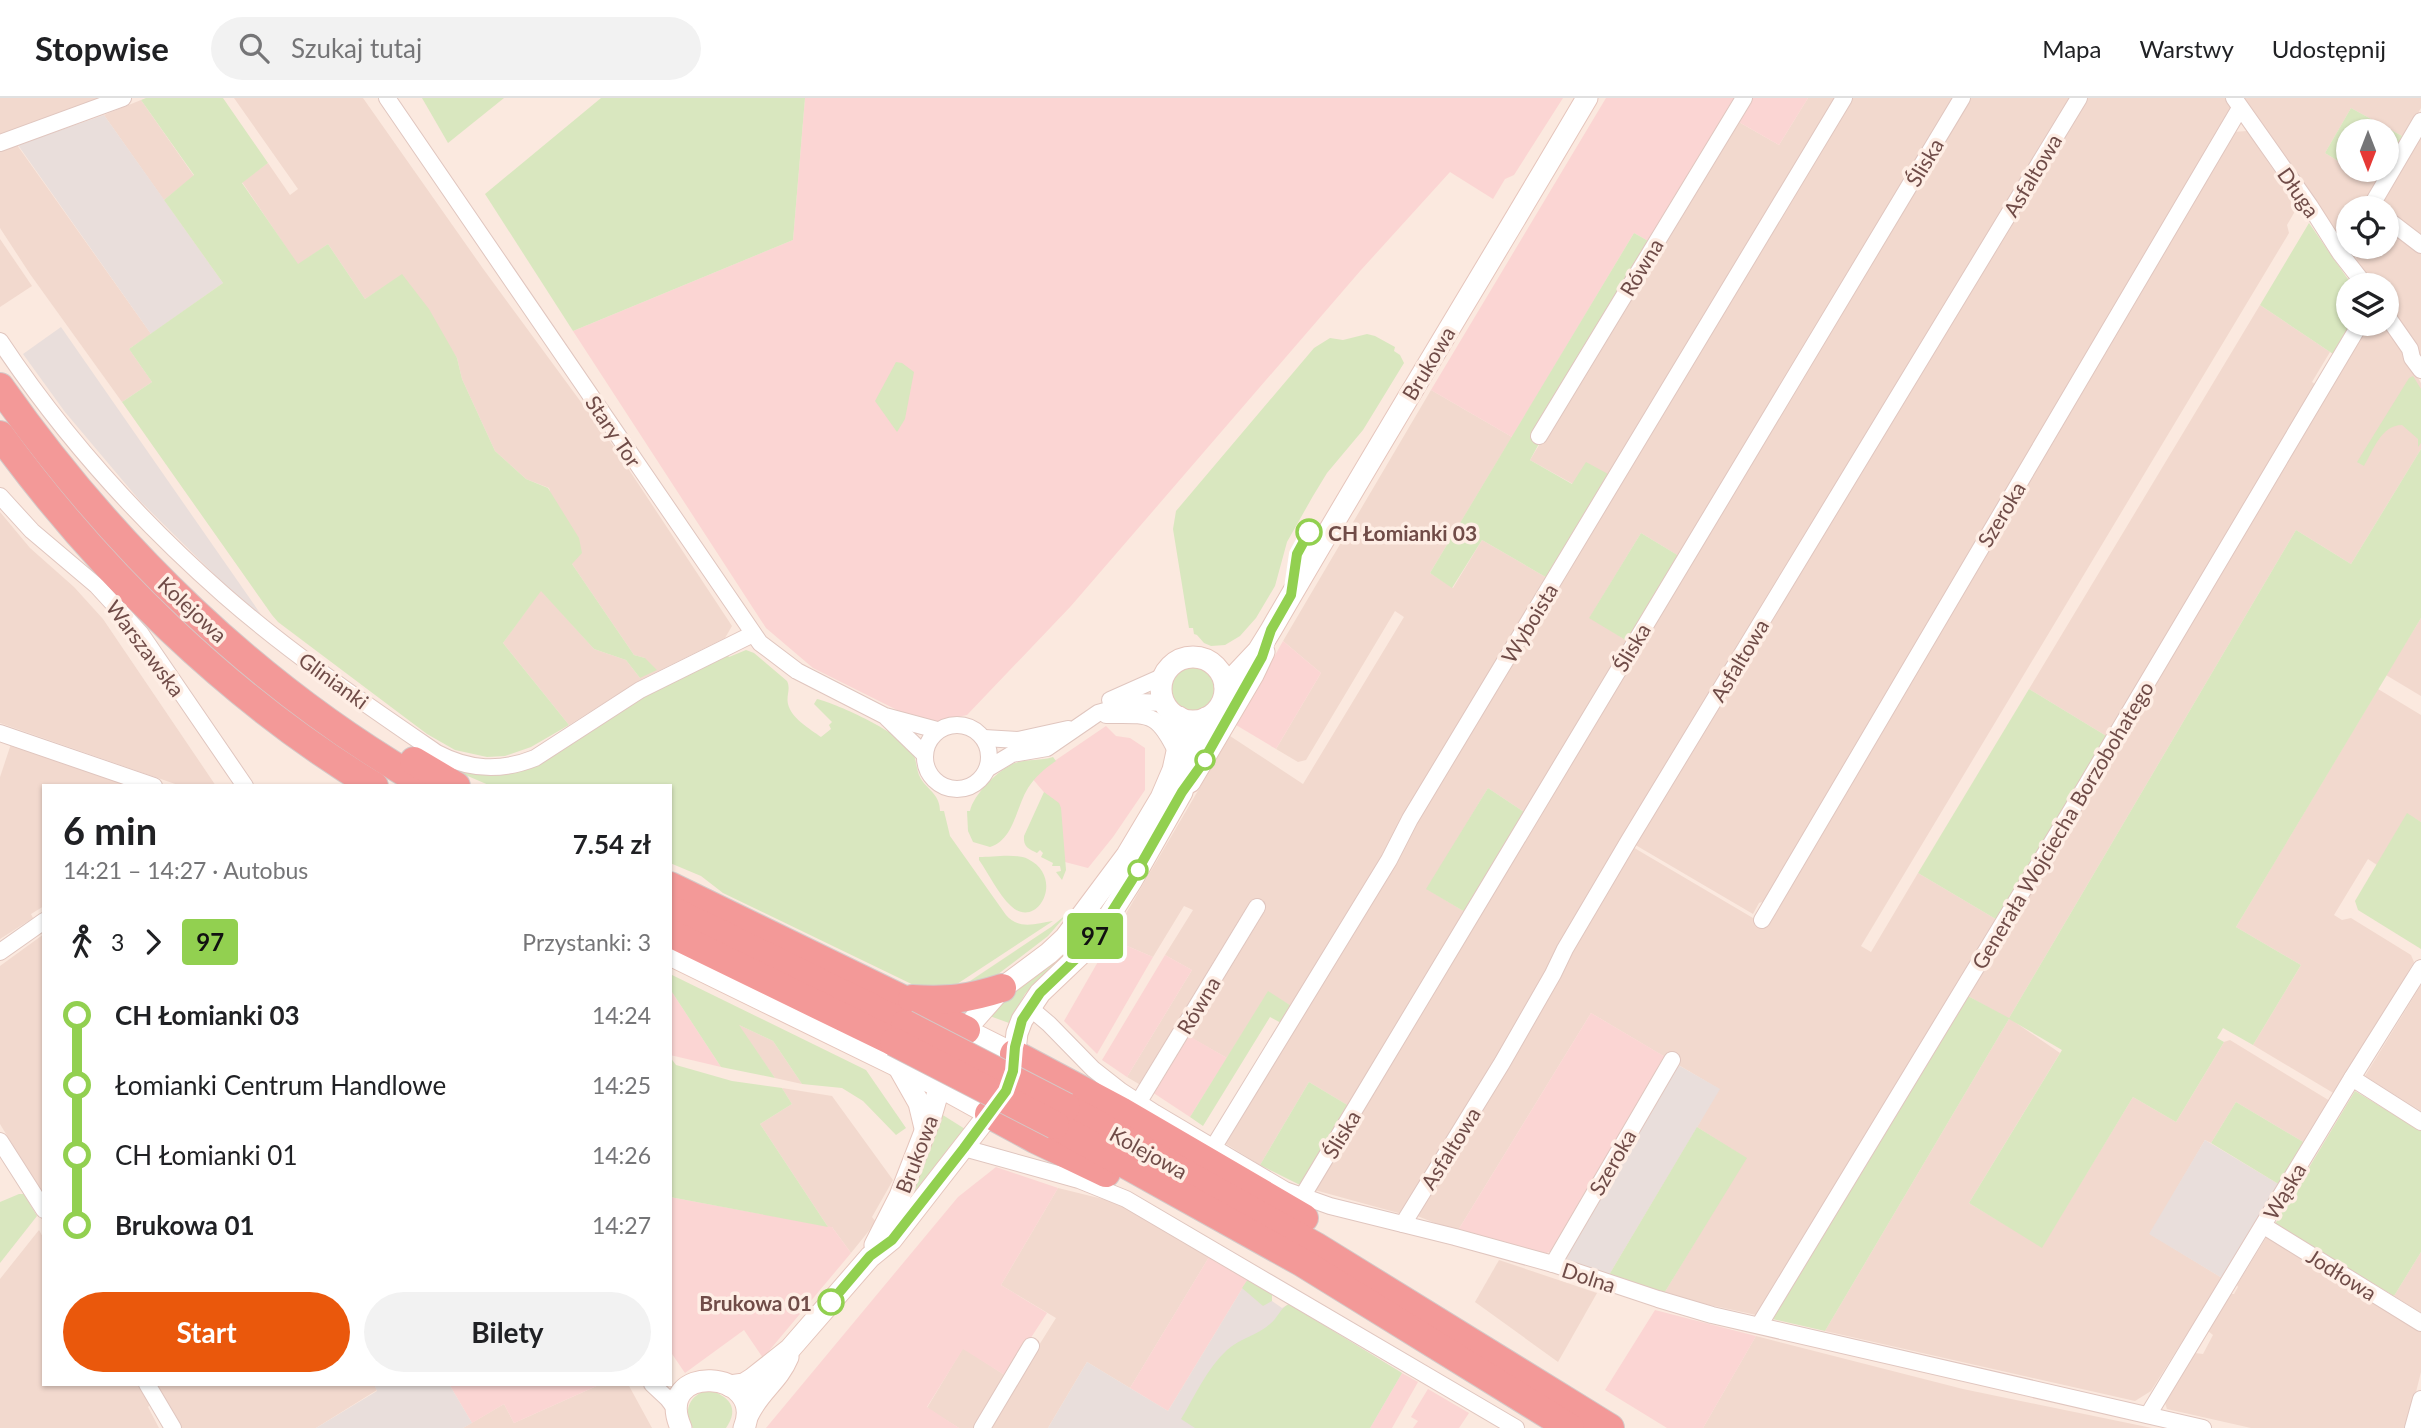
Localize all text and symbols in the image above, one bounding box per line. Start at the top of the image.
search box [211,17,701,80]
text: Stopwise [35,28,169,68]
icon: search [235,29,273,67]
text: Szukaj tutaj [291,32,422,64]
text: Mapa [2042,34,2101,63]
text: Warstwy [2139,34,2234,63]
text: Udostępnij [2272,34,2386,63]
north arrow [2336,119,2399,182]
map controls [2336,119,2399,336]
street label: Asfaltowa [1998,129,2066,221]
street label: Śliska [1900,134,1948,190]
street label: Długa [2273,162,2325,222]
button: locate [2336,196,2399,259]
street label: Równa [1614,234,1668,300]
button: layers [2336,273,2399,336]
street label: Brukowa [1396,322,1460,404]
street label: Stary Tor [581,390,647,472]
street label: Szeroka [1972,477,2030,551]
marker: CH Łomianki 03 [1296,519,1322,545]
place label: CH Łomianki 03 [1328,520,1477,545]
street label: Kolejowa [154,571,232,647]
street label: Wyboista [1496,579,1562,667]
street label: Warszawska [102,595,190,701]
street label: Asfaltowa [1705,614,1773,706]
street label: Śliska [1607,619,1655,675]
street label: Glinianki [294,646,374,714]
street label: Generała Wojciecha Borzobohatego [1966,676,2158,973]
unlabelled marker [1195,750,1215,770]
text: 6 min [63,807,157,853]
text: 7.54 zł [573,828,651,860]
text: 14:21 – 14:27 · Autobus [63,856,308,884]
unlabelled marker [1128,860,1148,880]
line badge: 97 [1064,913,1126,959]
text: 97 [1081,921,1109,950]
icon: walk [63,923,101,961]
icon: forward [134,923,172,961]
text: 97 [196,927,224,956]
text: 3 [111,928,124,956]
text: Przystanki: 3 [522,928,651,956]
street label: Równa [1171,972,1225,1038]
text: CH Łomianki 03 [115,999,300,1031]
text: 14:24 [592,1001,651,1029]
text: Łomianki Centrum Handlowe [115,1069,446,1101]
text: 14:25 [592,1071,651,1099]
street label: Asfaltowa [1415,1102,1485,1194]
street label: Śliska [1317,1106,1365,1162]
street label: Brukowa [890,1112,942,1196]
street label: Kolejowa [1106,1121,1192,1183]
street label: Szeroka [1583,1125,1641,1199]
text: CH Łomianki 01 [115,1139,297,1171]
text: 14:26 [592,1141,651,1169]
street label: Wąska [2258,1158,2310,1224]
text: Brukowa 01 [115,1209,255,1241]
text: 14:27 [592,1211,651,1239]
street label: Jodłowa [2303,1243,2381,1305]
street label: Dolna [1559,1257,1619,1297]
marker: Brukowa 01 [818,1289,844,1315]
place label: Brukowa 01 [699,1290,812,1315]
button: Start [63,1292,350,1372]
button: Bilety [364,1292,651,1372]

